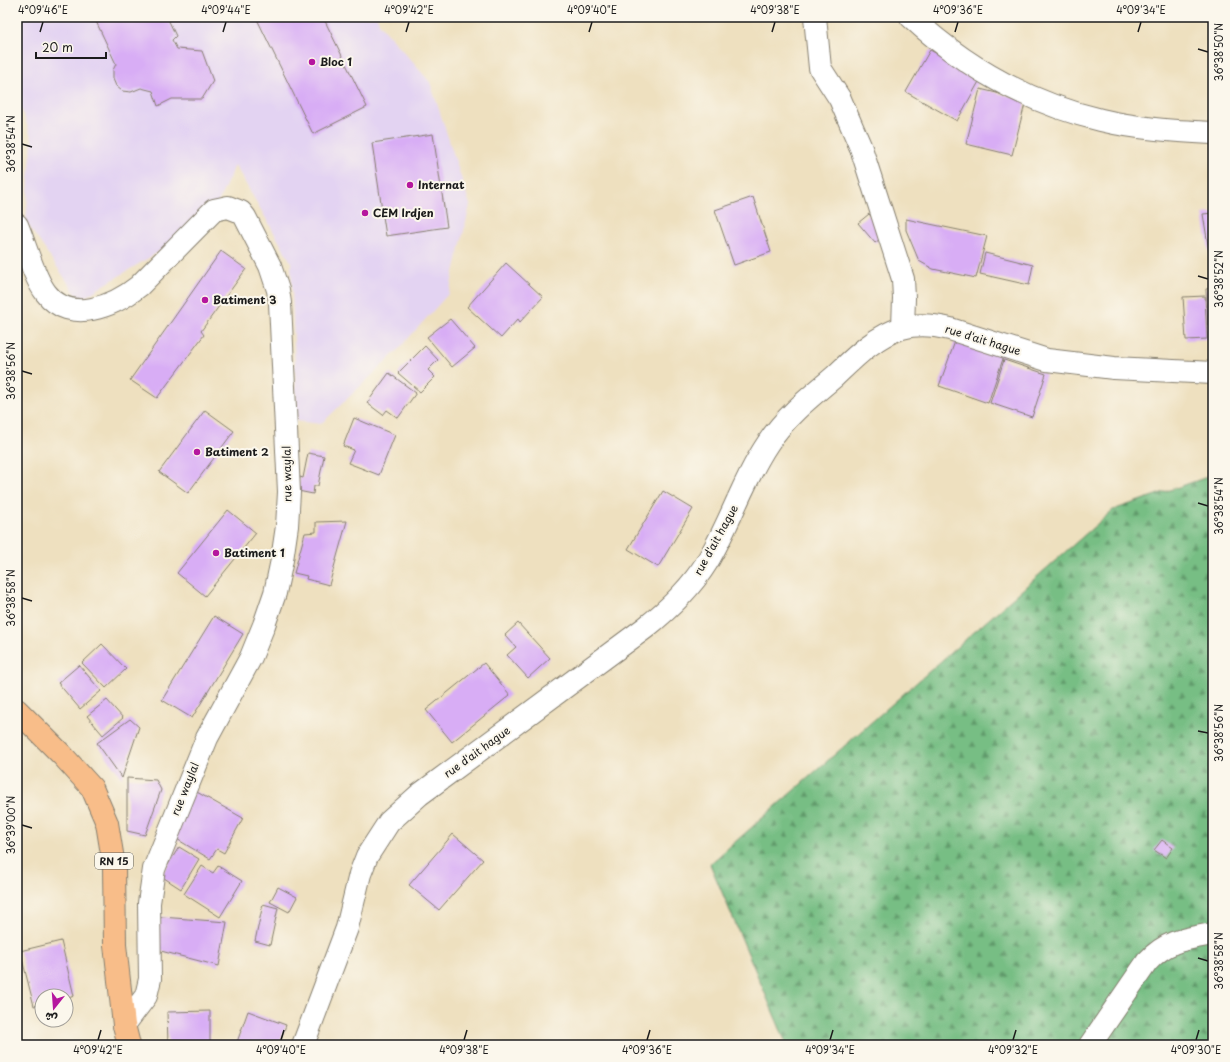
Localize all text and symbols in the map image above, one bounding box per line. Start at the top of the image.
text: 4°09'46"E [18,2,68,17]
text: 4°09'44"E [201,2,251,17]
text: 4°09'42"E [384,2,434,17]
text: 4°09'40"E [567,2,617,17]
text: 4°09'38"E [750,2,800,17]
text: 4°09'36"E [933,2,983,17]
text: 4°09'34"E [1116,2,1166,17]
text: 36°38'50"N [1211,23,1226,81]
scale bar [36,34,106,60]
text: 20 m [42,38,73,56]
place label: Bloc 1 [320,53,352,70]
marker: Bloc 1 [307,57,317,67]
text: 36°38'54"N [3,115,18,173]
place label: Internat [418,176,464,193]
marker: Internat [405,180,415,190]
place label: CEM Irdjen [373,204,434,221]
marker: CEM Irdjen [360,208,370,218]
text: 36°38'52"N [1211,250,1226,308]
place label: Batiment 3 [213,291,277,308]
marker: Batiment 3 [200,295,210,305]
street label: rue d'ait hague [943,320,1023,359]
text: 36°38'56"N [3,342,18,400]
place label: Batiment 2 [205,443,269,460]
street label: rue waylal [278,446,295,502]
marker: Batiment 2 [192,447,202,457]
text: 36°38'54"N [1211,477,1226,535]
street label: rue d'ait hague [689,501,742,578]
place label: Batiment 1 [224,544,285,561]
marker: Batiment 1 [211,548,221,558]
text: 36°38'58"N [3,569,18,627]
text: 36°38'56"N [1211,704,1226,762]
street label: rue d'ait hague [440,722,514,782]
street label: rue waylal [166,760,203,818]
text: 36°39'00"N [3,796,18,854]
road number: RN 15 [95,853,133,869]
text: 36°38'58"N [1211,932,1226,990]
north arrow [34,988,74,1028]
text: ش [43,1008,59,1028]
text: 4°09'42"E [73,1042,123,1057]
text: 4°09'40"E [256,1042,306,1057]
text: 4°09'38"E [439,1042,489,1057]
text: 4°09'36"E [622,1042,672,1057]
text: 4°09'34"E [805,1042,855,1057]
text: 4°09'32"E [988,1042,1038,1057]
text: 4°09'30"E [1171,1042,1221,1057]

